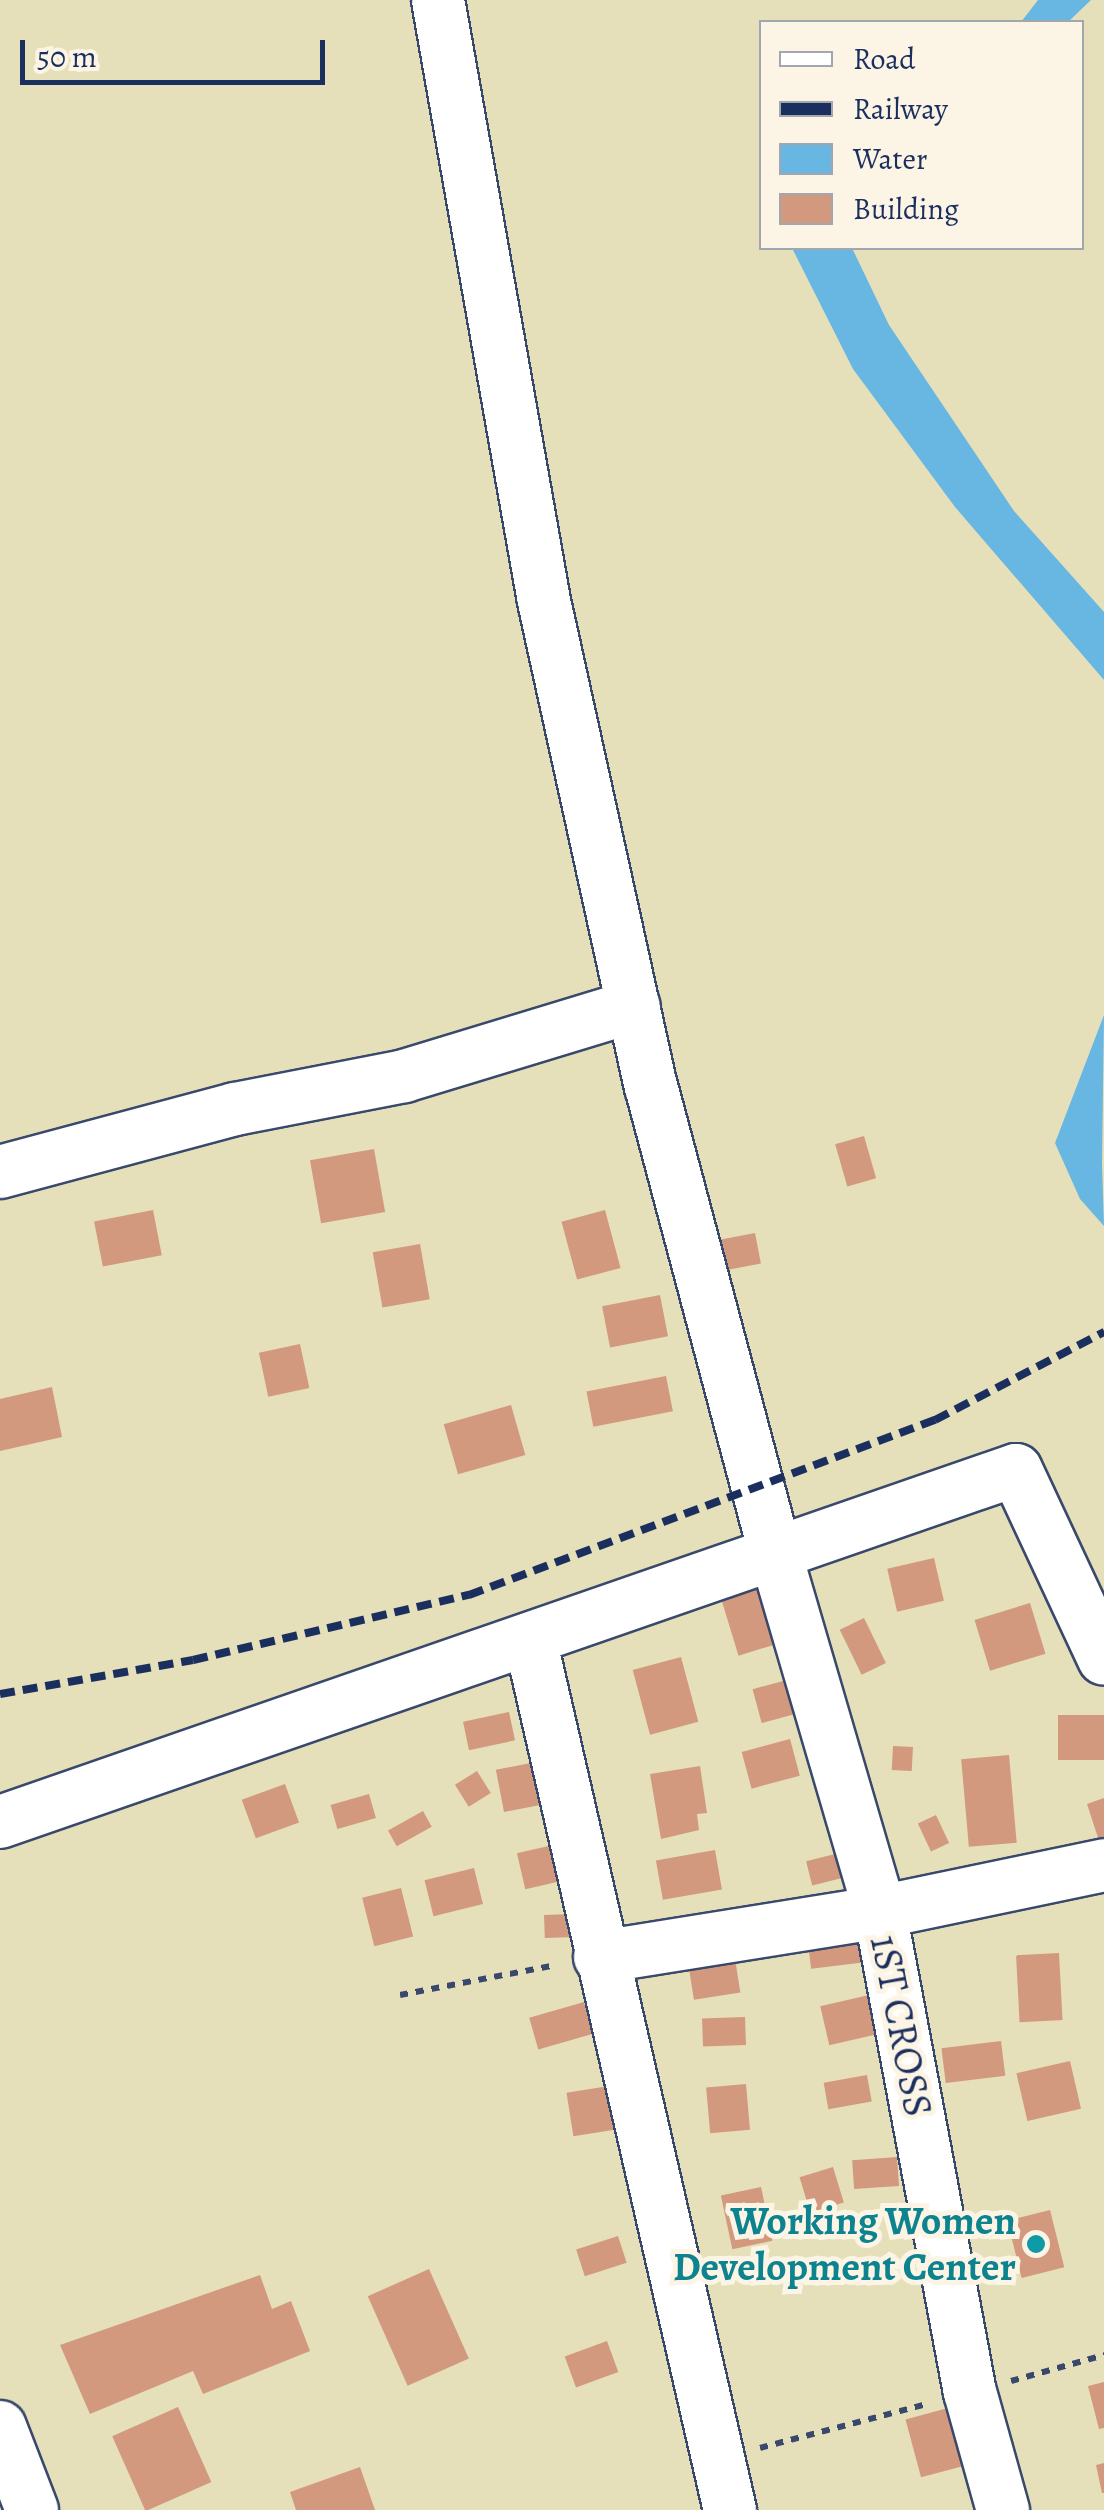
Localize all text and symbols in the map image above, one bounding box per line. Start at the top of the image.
scale bar [25,20,330,82]
legend [759,20,1084,250]
text: 50 m [37,37,97,77]
text: Road [853,39,915,79]
text: Railway [853,89,948,129]
text: Water [853,139,927,179]
text: Building [853,189,959,229]
street label: 1ST CROSS [860,1931,942,2121]
place label: Working Women Development Center [673,2197,1016,2291]
marker: Working Women Development Center [1025,2233,1047,2255]

